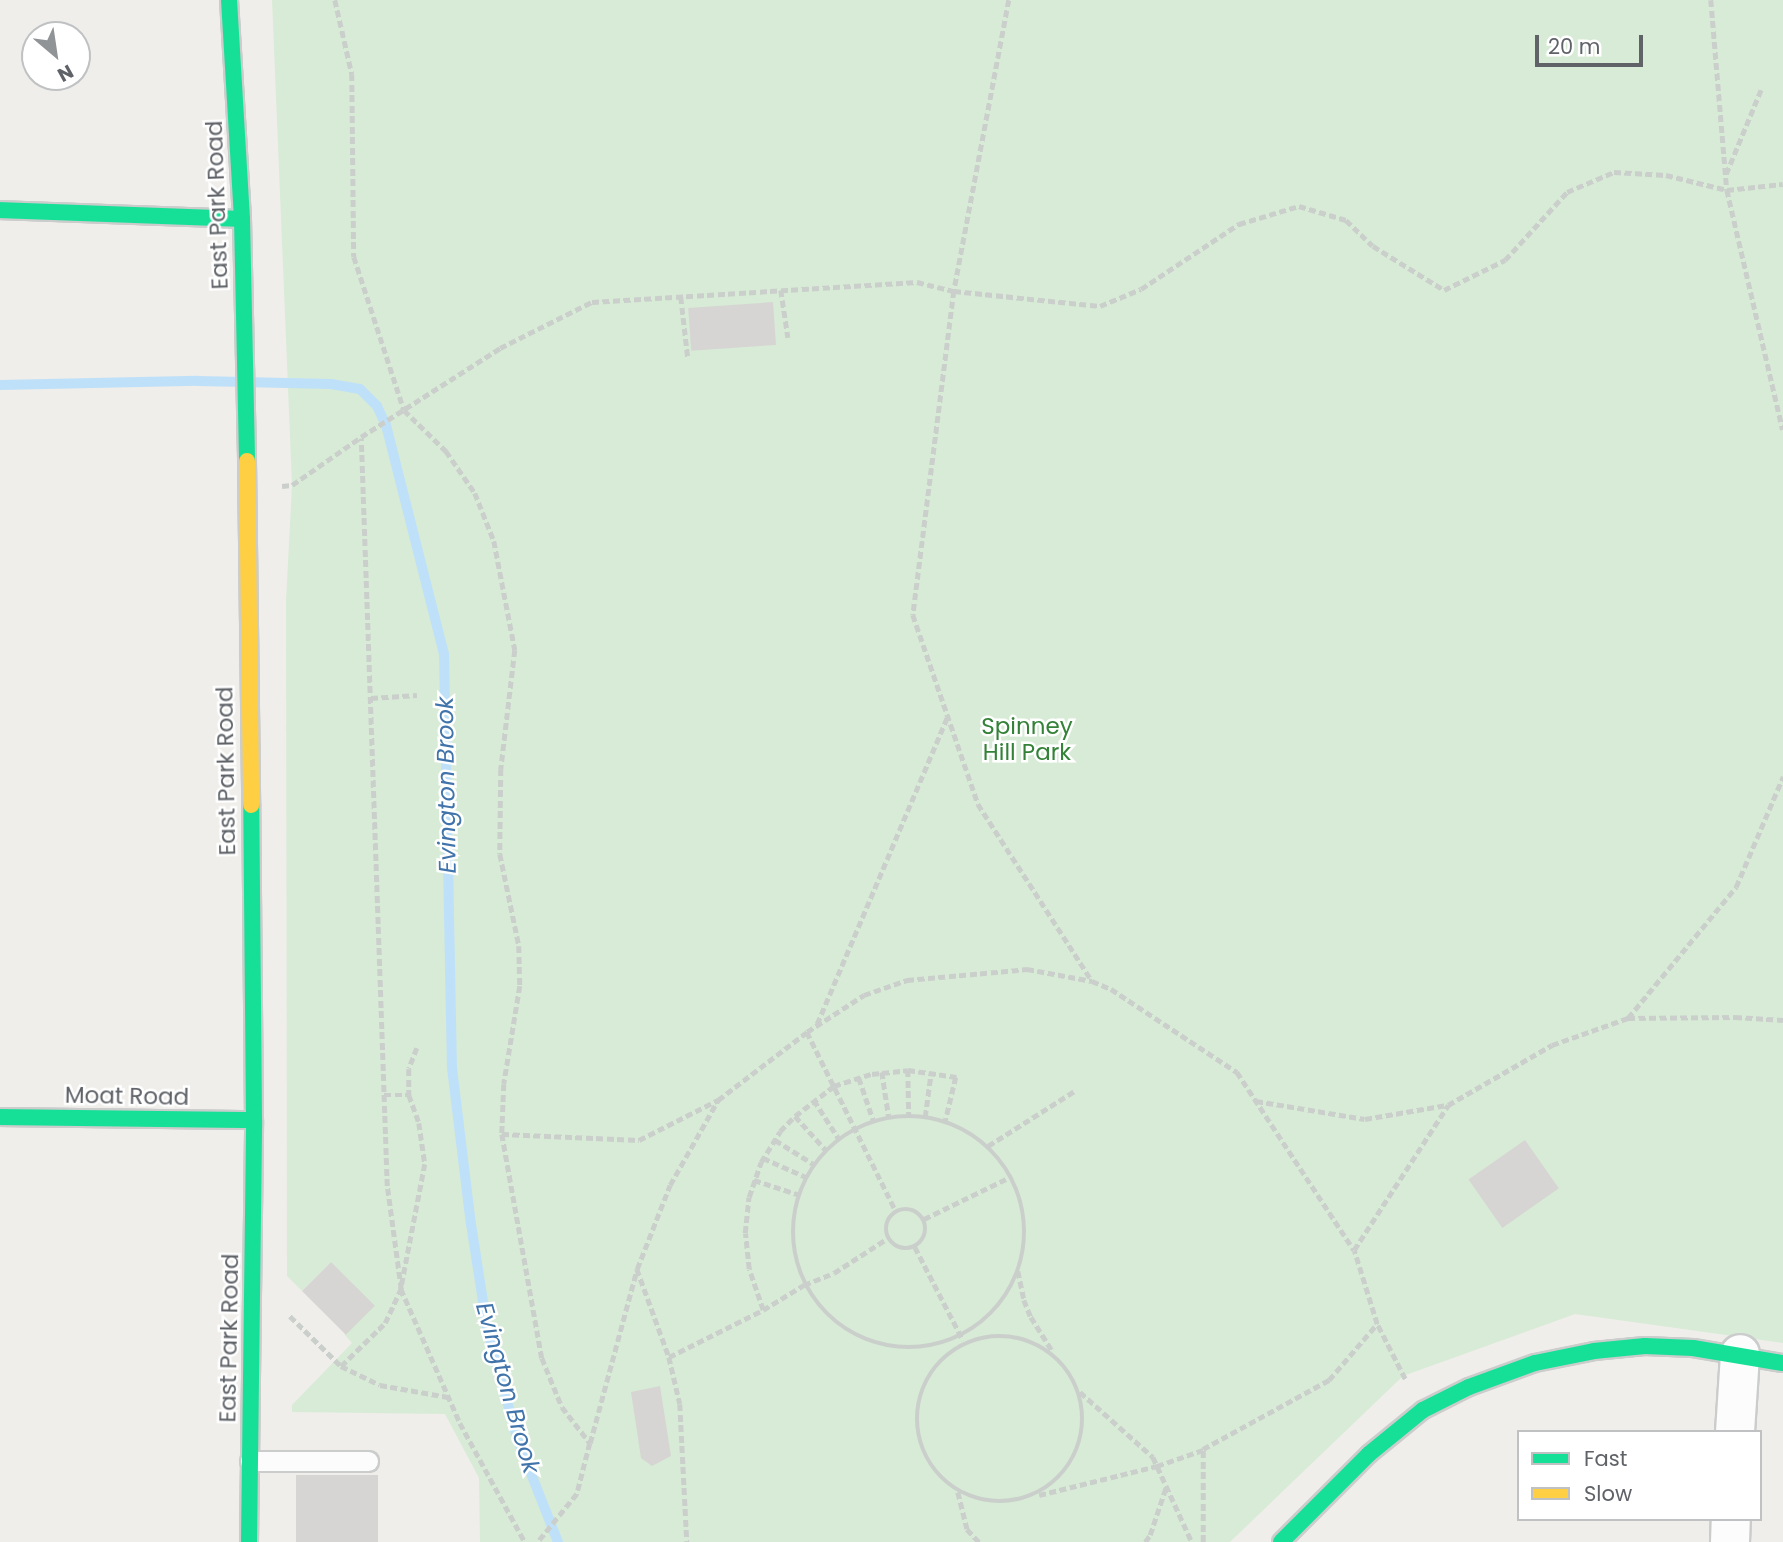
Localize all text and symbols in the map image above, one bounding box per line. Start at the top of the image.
north arrow [21,21,91,91]
scale bar [1538,21,1646,65]
text: 20 m [1548,32,1601,61]
text: N [53,58,78,88]
street label: East Park Road [200,120,234,290]
street label: East Park Road [211,686,241,856]
water label: Evington Brook [430,696,462,874]
park label: Spinney Hill Park [981,712,1073,766]
street label: Moat Road [65,1081,189,1111]
street label: East Park Road [214,1253,244,1423]
water label: Evington Brook [470,1299,546,1477]
legend [1517,1430,1762,1521]
text: Fast [1584,1444,1627,1473]
text: Slow [1584,1479,1632,1508]

